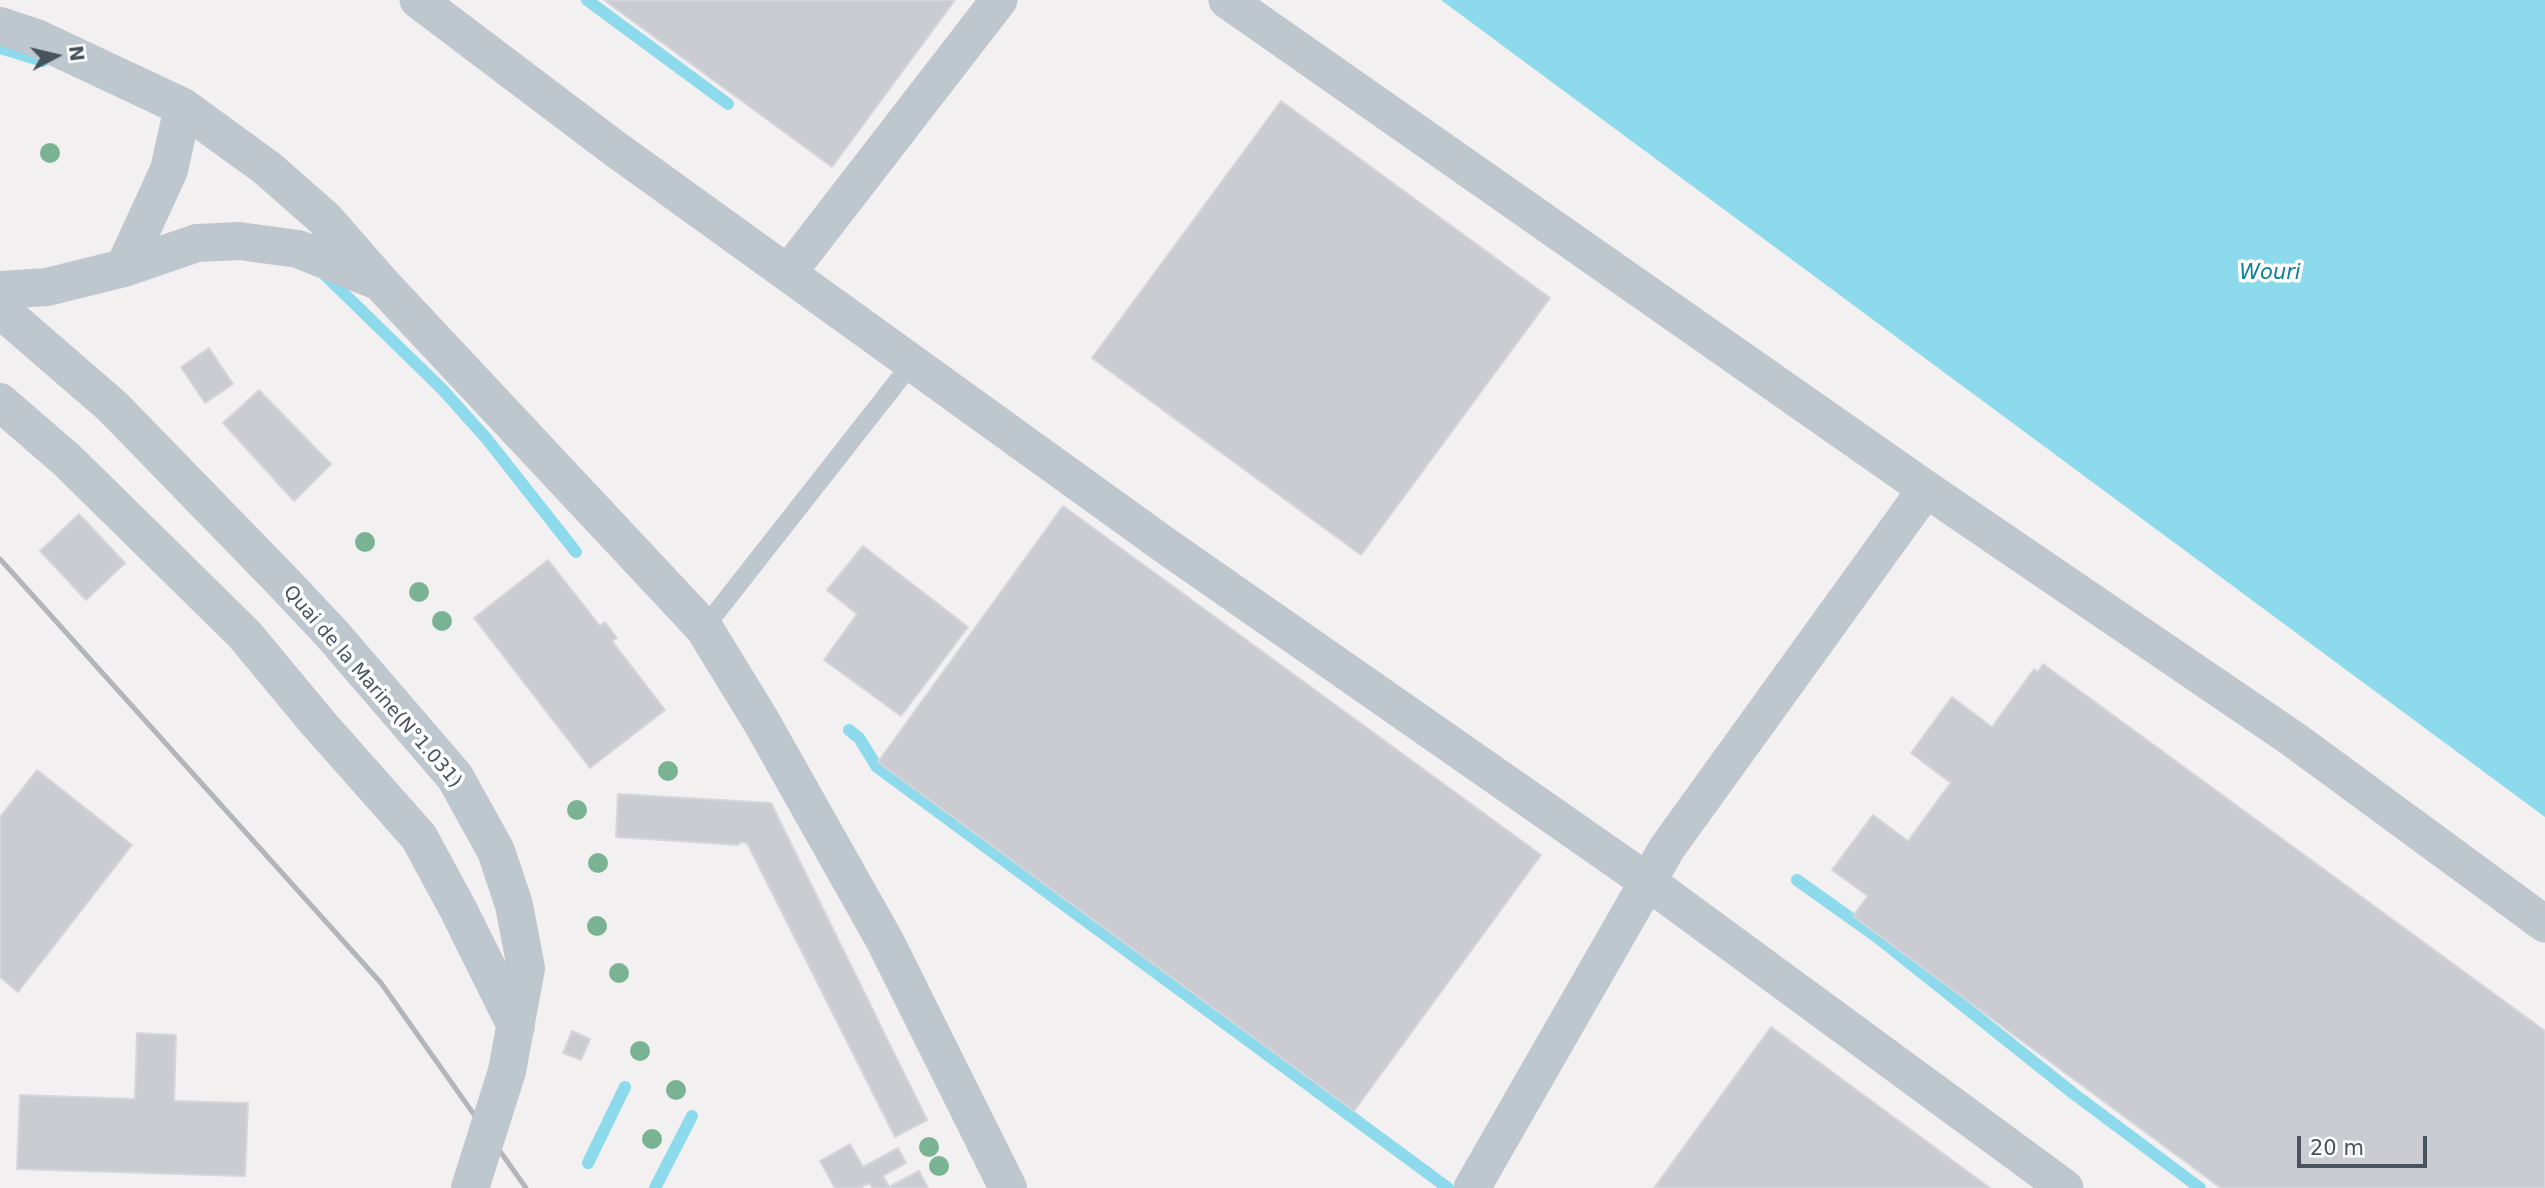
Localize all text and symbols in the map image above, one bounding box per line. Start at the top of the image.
north arrow [21,21,91,91]
text: N [65,44,89,63]
water label: Wouri [2239,261,2301,287]
street label: Quai de la Marine(N°1.031) [278,581,466,793]
scale bar [2300,1122,2430,1166]
text: 20 m [2310,1136,2364,1160]

